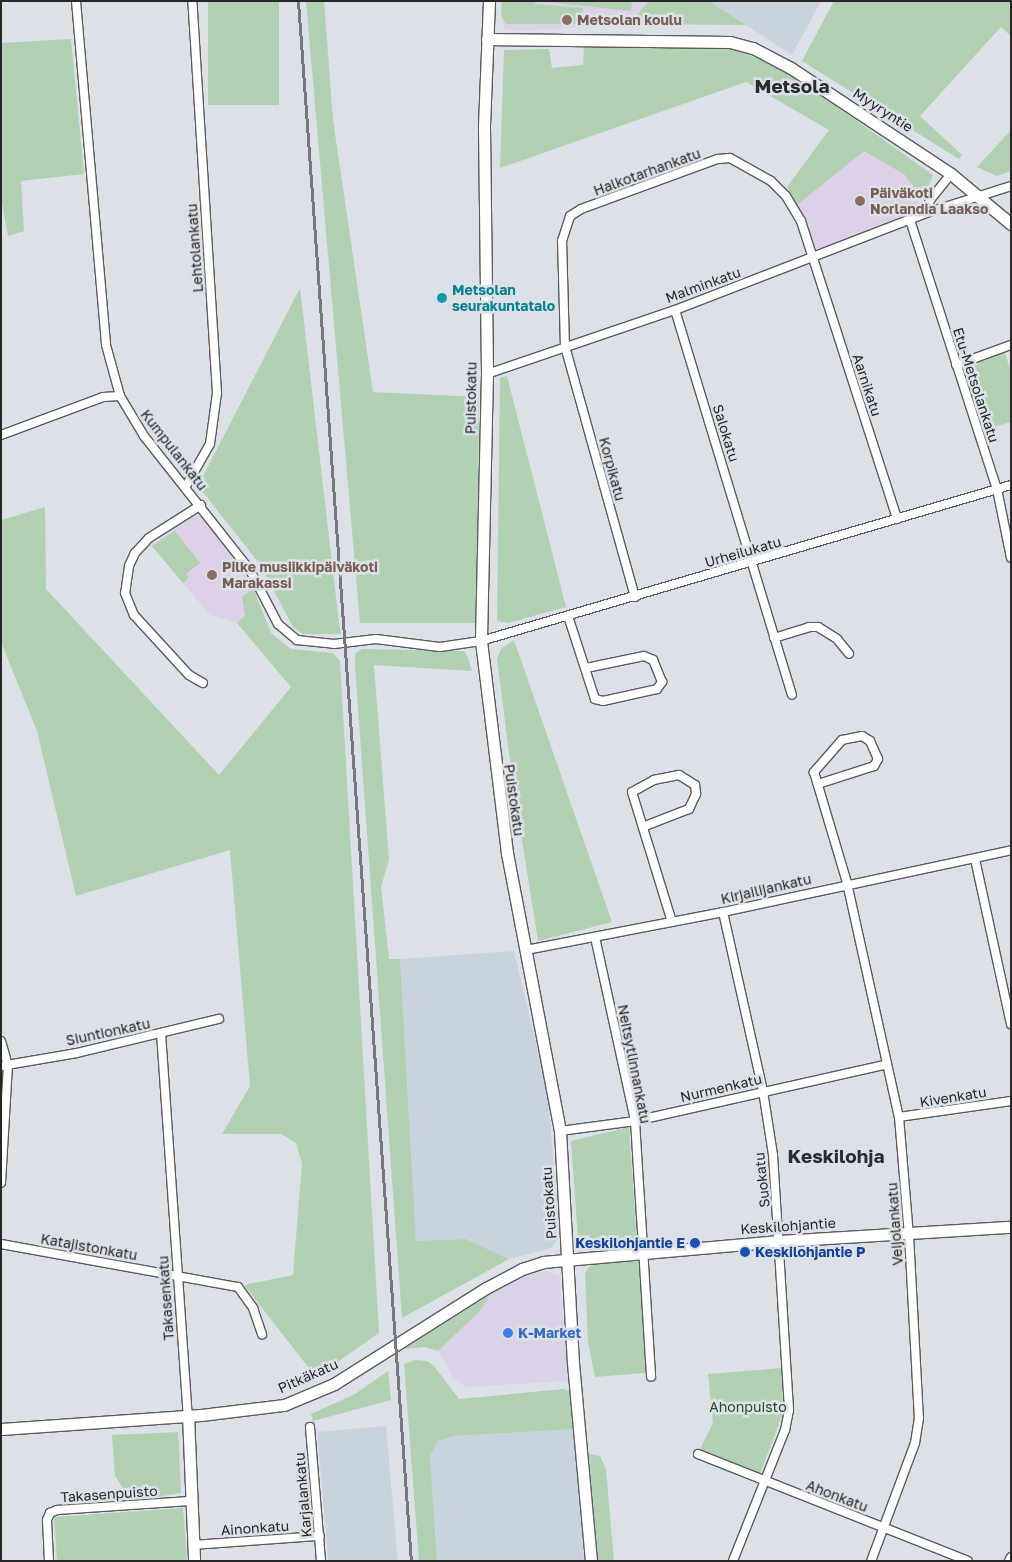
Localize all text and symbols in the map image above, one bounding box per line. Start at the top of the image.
place label: Metsolan koulu [577,12,682,28]
marker: Metsolan koulu [561,14,573,26]
district label: Metsola [754,75,830,97]
street label: Myyryntie [850,84,916,136]
street label: Halkotarhankatu [591,145,703,199]
place label: Päiväkoti Norlandia Laakso [870,185,988,218]
marker: Päiväkoti Norlandia Laakso [854,195,866,207]
street label: Lehtolankatu [184,203,206,293]
street label: Malminkatu [663,264,743,306]
place label: Metsolan seurakuntatalo [452,282,555,314]
marker: Metsolan seurakuntatalo [436,292,448,304]
street label: Etu-Metsolankatu [949,325,1003,445]
street label: Aarnikatu [849,352,885,418]
street label: Puistokatu [462,362,480,434]
street label: Salokatu [709,402,743,464]
street label: Kumpulankatu [137,406,211,494]
street label: Korpikatu [595,435,629,503]
street label: Urheilukatu [703,533,783,571]
place label: Pilke musiikkipäiväkoti Marakassi [222,559,378,592]
marker: Pilke musiikkipäiväkoti Marakassi [206,569,218,581]
street label: Puistokatu [501,763,527,837]
street label: Kirjailijankatu [719,870,813,908]
street label: Neitsytlinnankatu [614,1003,654,1125]
street label: Siuntionkatu [64,1015,152,1049]
street label: Nurmenkatu [679,1070,763,1106]
street label: Kivenkatu [918,1083,988,1111]
district label: Keskilohja [788,1145,884,1167]
street label: Suokatu [751,1152,773,1208]
street label: Puistokatu [538,1166,560,1240]
street label: Veijolankatu [884,1182,906,1266]
street label: Keskilohjantie [740,1214,836,1238]
street label: Katajistonkatu [39,1230,139,1264]
place label: Keskilohjantie E [575,1235,685,1251]
marker: Keskilohjantie E [689,1237,701,1249]
place label: Keskilohjantie P [755,1244,865,1260]
marker: Keskilohjantie P [739,1246,751,1258]
street label: Takasenkatu [155,1255,177,1341]
place label: K-Market [518,1325,581,1341]
marker: K-Market [502,1327,514,1339]
street label: Pitkäkatu [275,1355,341,1397]
park label: Ahonpuisto [709,1399,787,1415]
street label: Karjalankatu [291,1452,315,1538]
street label: Ahonkatu [804,1477,870,1515]
street label: Takasenpuisto [60,1482,158,1506]
street label: Ainonkatu [220,1517,290,1539]

